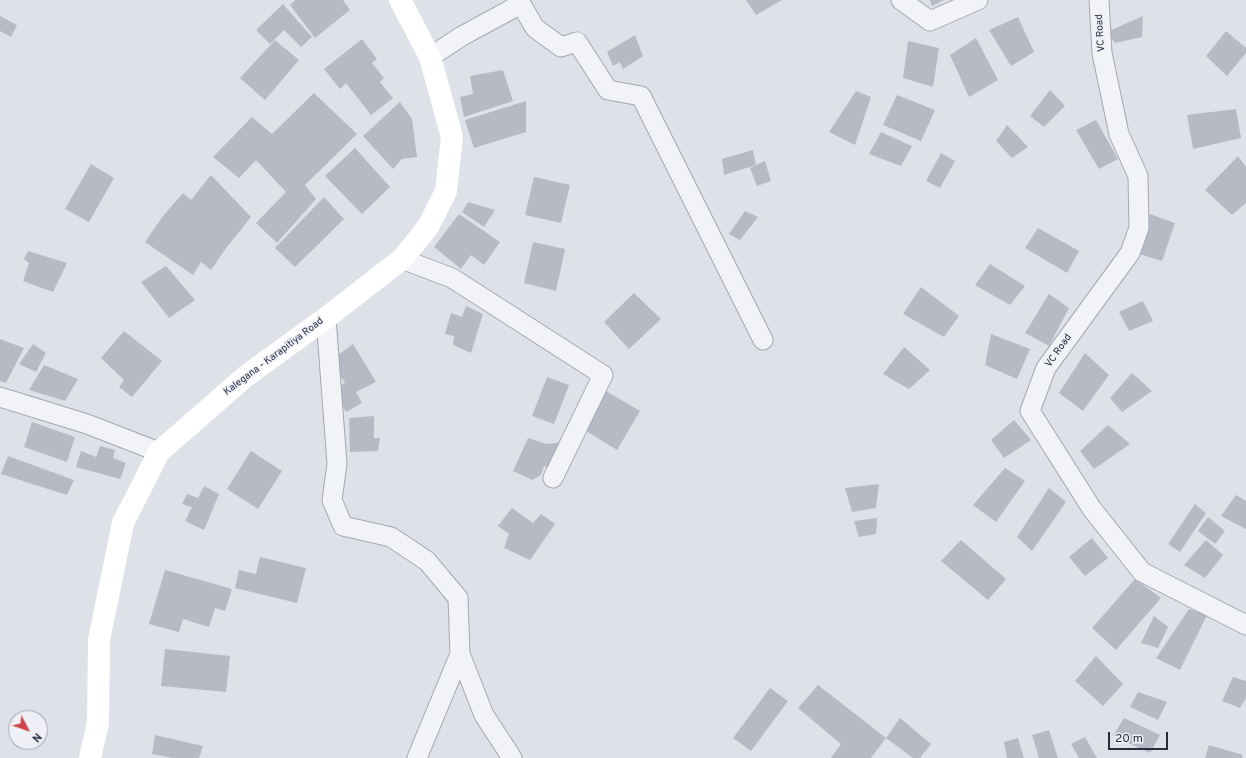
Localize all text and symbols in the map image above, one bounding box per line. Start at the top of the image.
street label: VC Road [1094,14,1108,52]
street label: Kalegana - Karapitiya Road [222,316,326,398]
street label: VC Road [1043,332,1075,370]
north arrow [8,710,48,750]
scale bar [1110,724,1170,750]
text: N [28,730,44,745]
text: 20 m [1115,731,1143,747]

